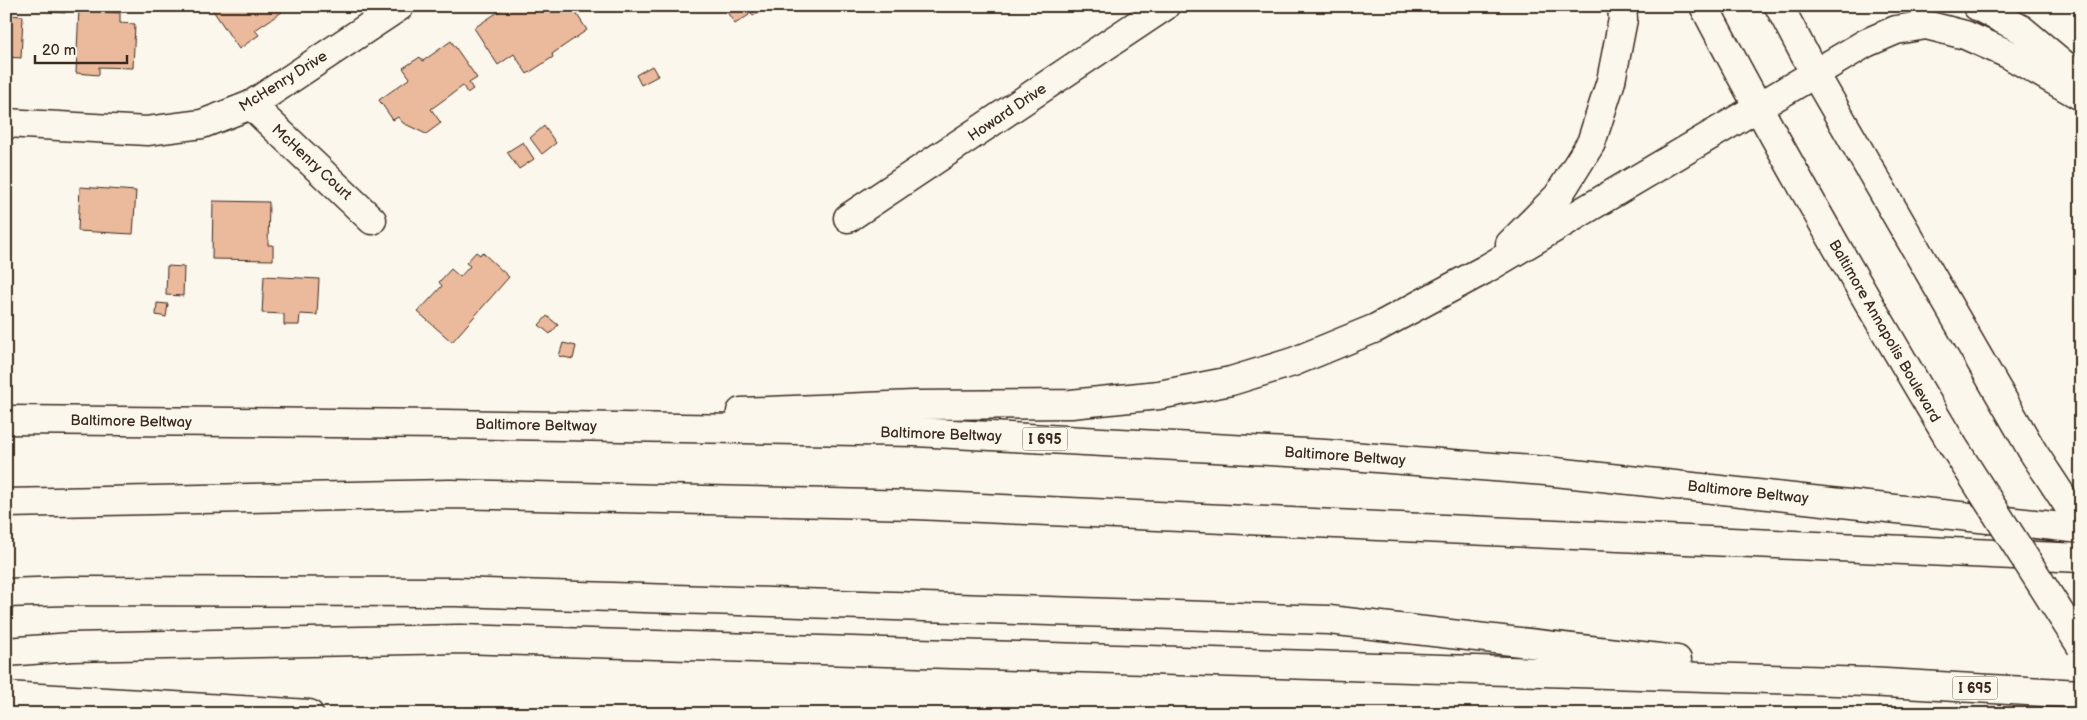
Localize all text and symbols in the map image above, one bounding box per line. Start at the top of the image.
scale bar [35,32,128,64]
text: 20 m [42,41,76,60]
street label: McHenry Drive [236,47,331,116]
street label: Howard Drive [964,79,1050,146]
street label: McHenry Court [268,120,356,205]
street label: Baltimore Annapolis Boulevard [1824,237,1945,426]
street label: Baltimore Beltway [70,411,192,432]
street label: Baltimore Beltway [475,415,597,436]
street label: Baltimore Beltway [880,423,1002,446]
road number: I 695 [1022,428,1068,450]
street label: Baltimore Beltway [1284,443,1406,470]
street label: Baltimore Beltway [1687,477,1810,508]
road number: I 695 [1952,676,1998,700]

